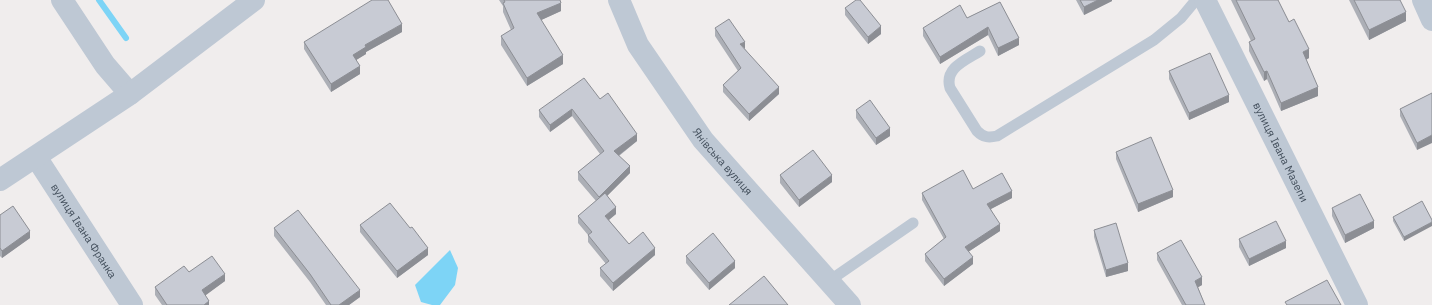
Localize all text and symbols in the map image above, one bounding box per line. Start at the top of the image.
street label: вулиця Івана Мазепи [1250,100,1312,204]
street label: Янівська вулиця [690,125,756,198]
street label: вулиця Івана Франка [48,181,120,281]

